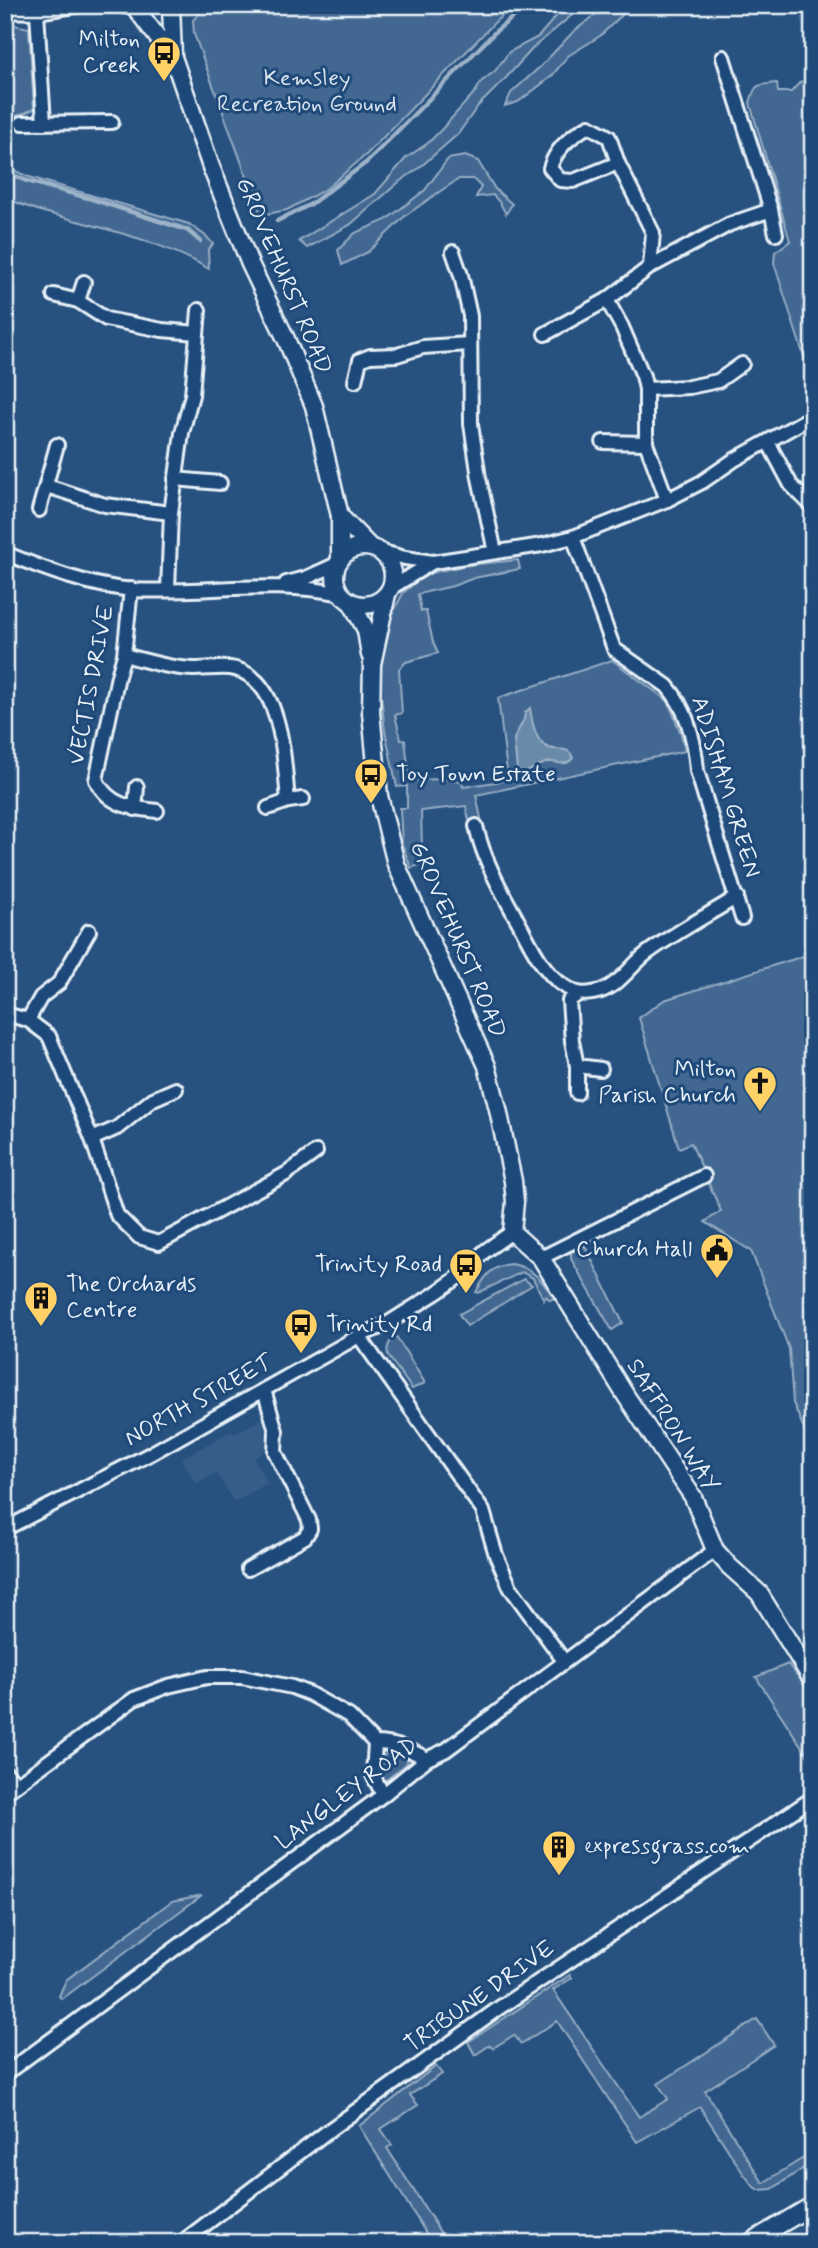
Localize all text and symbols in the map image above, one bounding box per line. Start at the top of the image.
place label: Milton Creek [78,25,140,81]
bus stop icon: Milton Creek [145,34,183,83]
park label: Kemsley Recreation Ground [217,64,397,120]
street label: GROVEHURST ROAD [228,173,338,379]
street label: VECTIS DRIVE [62,603,122,767]
street label: ADISHAM GREEN [683,693,767,881]
bus stop icon: Toy Town Estate [352,756,390,805]
place label: Toy Town Estate [396,760,556,790]
street label: GROVEHURST ROAD [402,837,512,1043]
place label: Milton Parish Church [598,1055,736,1111]
church icon: Milton Parish Church [741,1064,779,1113]
public building icon: Church Hall [698,1231,736,1280]
place label: Church Hall [576,1235,692,1265]
bus stop icon: Trinity Road [447,1246,485,1295]
place label: Trinity Road [315,1250,442,1280]
place label: The Orchards Centre [66,1270,196,1326]
building icon: The Orchards Centre [22,1279,60,1328]
bus stop icon: Trinity Rd [282,1306,320,1355]
place label: Trinity Rd [326,1310,432,1340]
street label: NORTH STREET [120,1347,279,1454]
street label: SAFFRON WAY [619,1353,725,1499]
street label: LANGLEY ROAD [270,1731,424,1857]
building icon: expressgrass.com [540,1828,578,1877]
place label: expressgrass.com [584,1832,750,1864]
street label: TRIBUNE DRIVE [399,1934,561,2060]

